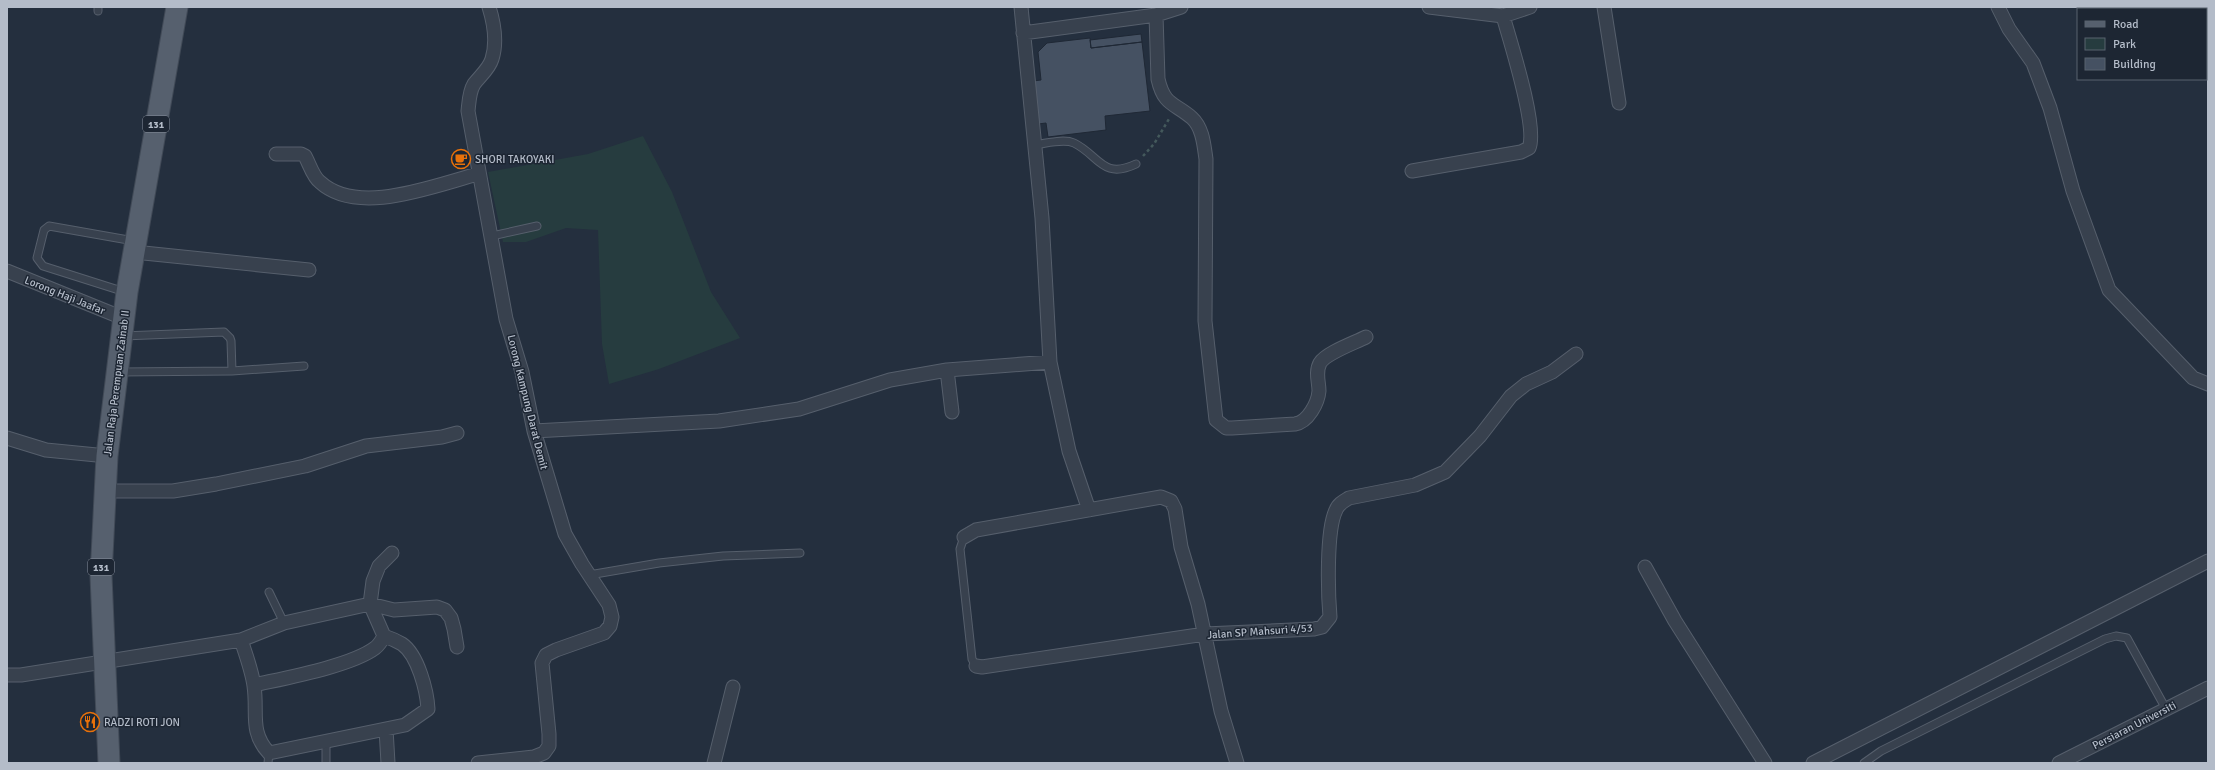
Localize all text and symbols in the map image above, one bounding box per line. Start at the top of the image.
legend [2077,8,2207,80]
text: Road [2113,17,2139,32]
text: Park [2113,37,2136,52]
text: Building [2113,57,2156,72]
road number: 131 [143,116,169,132]
cafe icon: SHORI TAKOYAKI [450,148,472,170]
place label: SHORI TAKOYAKI [475,153,554,166]
street label: Lorong Haji Jaafar [23,273,107,318]
street label: Jalan Raja Perempuan Zainab II [101,309,132,457]
street label: Lorong Kampung Darat Demit [504,333,551,471]
road number: 131 [88,559,114,575]
street label: Jalan SP Mahsuri 4/53 [1207,621,1313,642]
street label: Persiaran Universiti [2090,699,2178,752]
restaurant icon: RADZI ROTI JON [79,711,101,733]
place label: RADZI ROTI JON [104,716,180,729]

